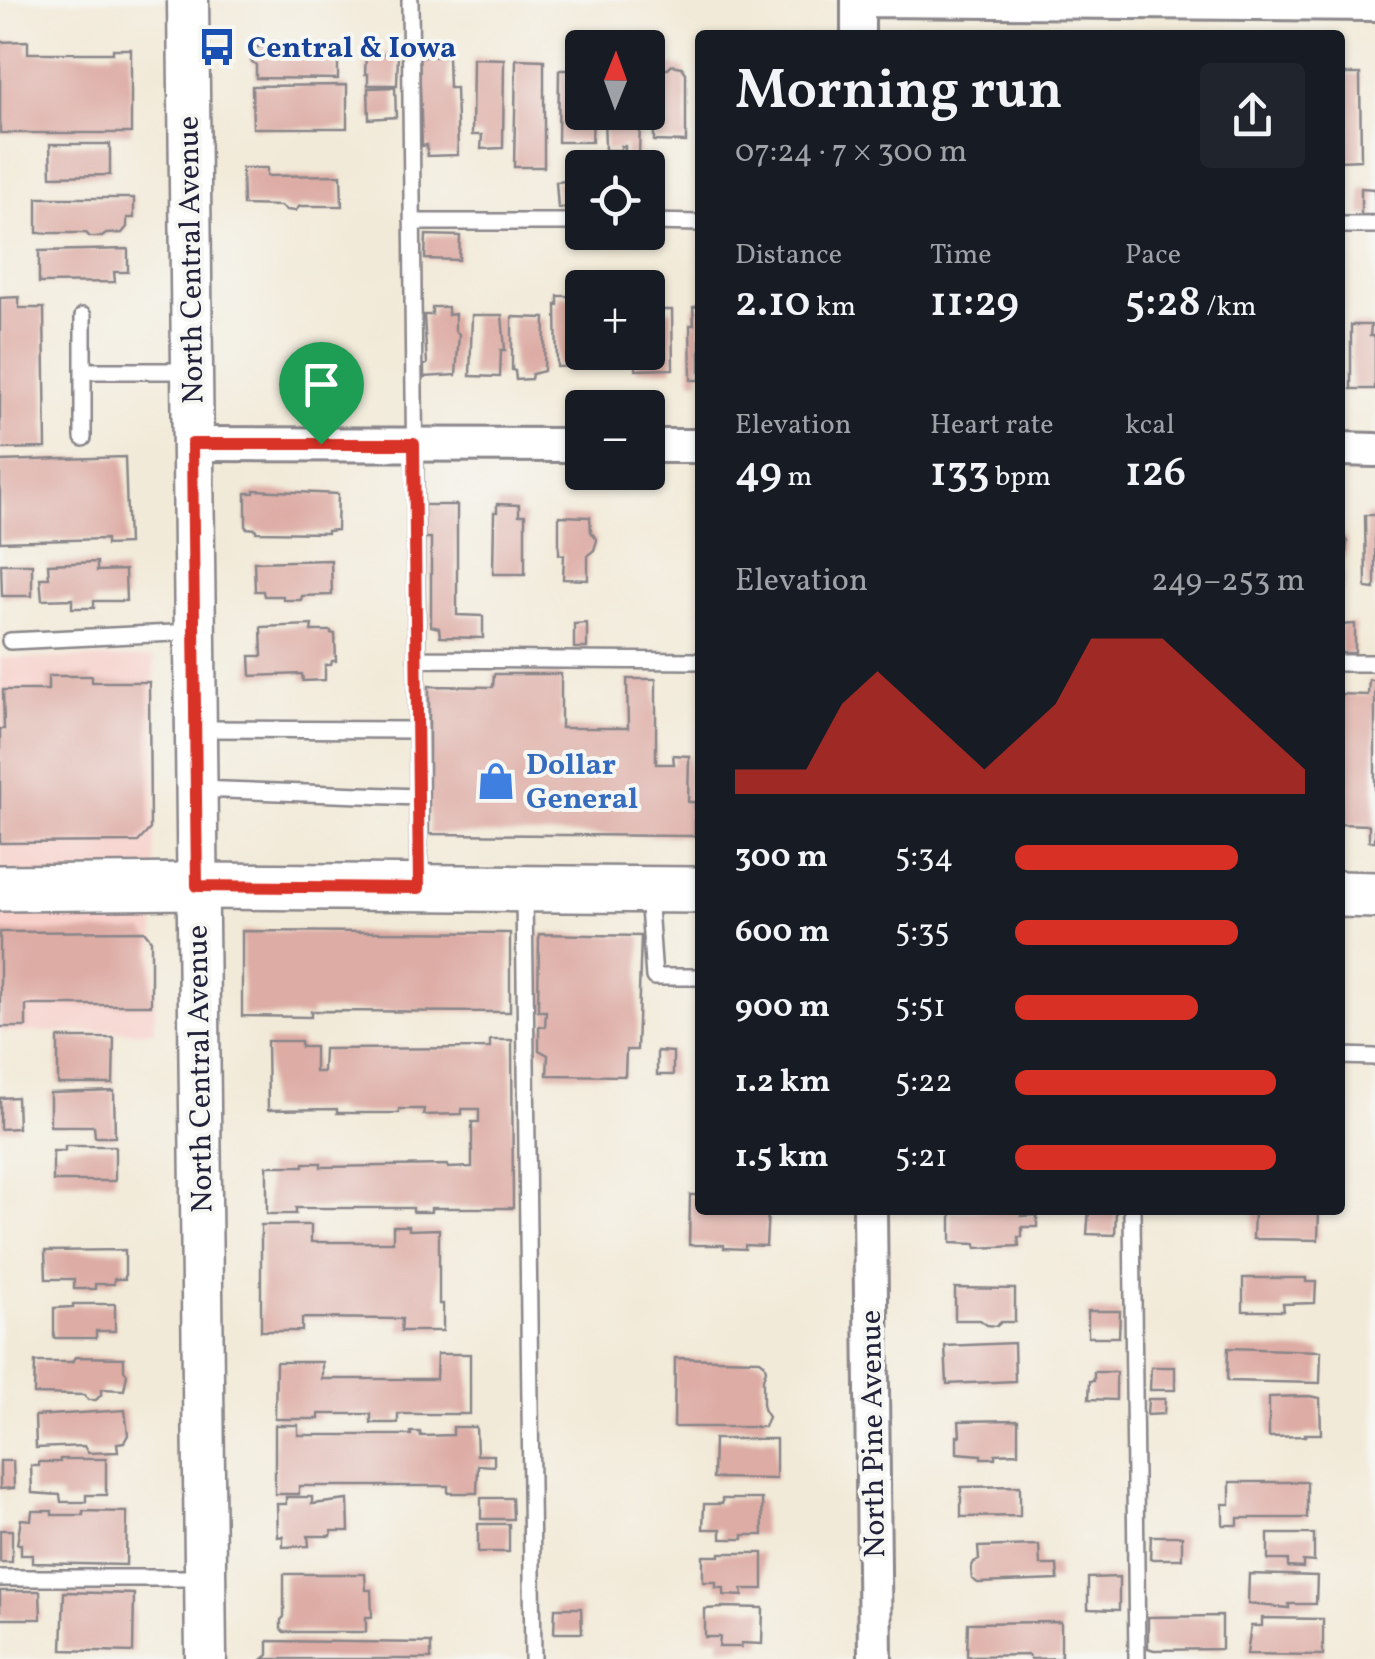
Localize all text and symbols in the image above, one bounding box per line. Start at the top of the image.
bus stop icon: Central & Iowa [196,26,238,68]
place label: Central & Iowa [247,28,456,70]
north arrow [565,30,665,130]
map controls [565,30,665,490]
text: Morning run [735,55,1063,131]
button: share [1200,63,1305,168]
street label: North Central Avenue [168,116,216,404]
text: 07:24 · 7 × 300 m [735,131,967,175]
button: locate [565,150,665,250]
text: Distance [735,236,842,275]
text: Time [930,236,991,275]
text: Pace [1125,236,1181,275]
button: + [565,270,665,370]
text: 2.10 [735,275,810,334]
text: 11:29 [930,275,1019,334]
text: 5:28 [1125,275,1201,334]
text: km [810,288,856,327]
text: /km [1201,288,1257,327]
pin [279,342,364,445]
icon: arrive [294,357,349,412]
button: − [565,390,665,490]
text: Elevation [735,406,851,445]
text: Heart rate [930,406,1054,445]
text: kcal [1125,406,1175,445]
text: 49 [735,445,782,504]
text: 133 [930,445,989,504]
text: 126 [1125,445,1186,504]
text: m [782,458,812,497]
text: bpm [989,458,1051,497]
text: Elevation [735,560,868,604]
text: 249–253 m [1151,560,1305,604]
place label: Dollar General [526,745,638,821]
shop icon: Dollar General [475,760,517,802]
text: 300 m [735,836,828,880]
text: 5:34 [895,836,953,880]
text: 600 m [735,911,830,955]
text: 5:35 [895,911,950,955]
street label: North Central Avenue [177,925,225,1213]
text: 900 m [735,986,830,1030]
text: 5:51 [895,986,946,1030]
text: 1.2 km [735,1061,830,1105]
text: 5:22 [895,1061,952,1105]
text: 1.5 km [735,1136,829,1180]
text: 5:21 [895,1136,948,1180]
street label: North Pine Avenue [851,1310,897,1558]

